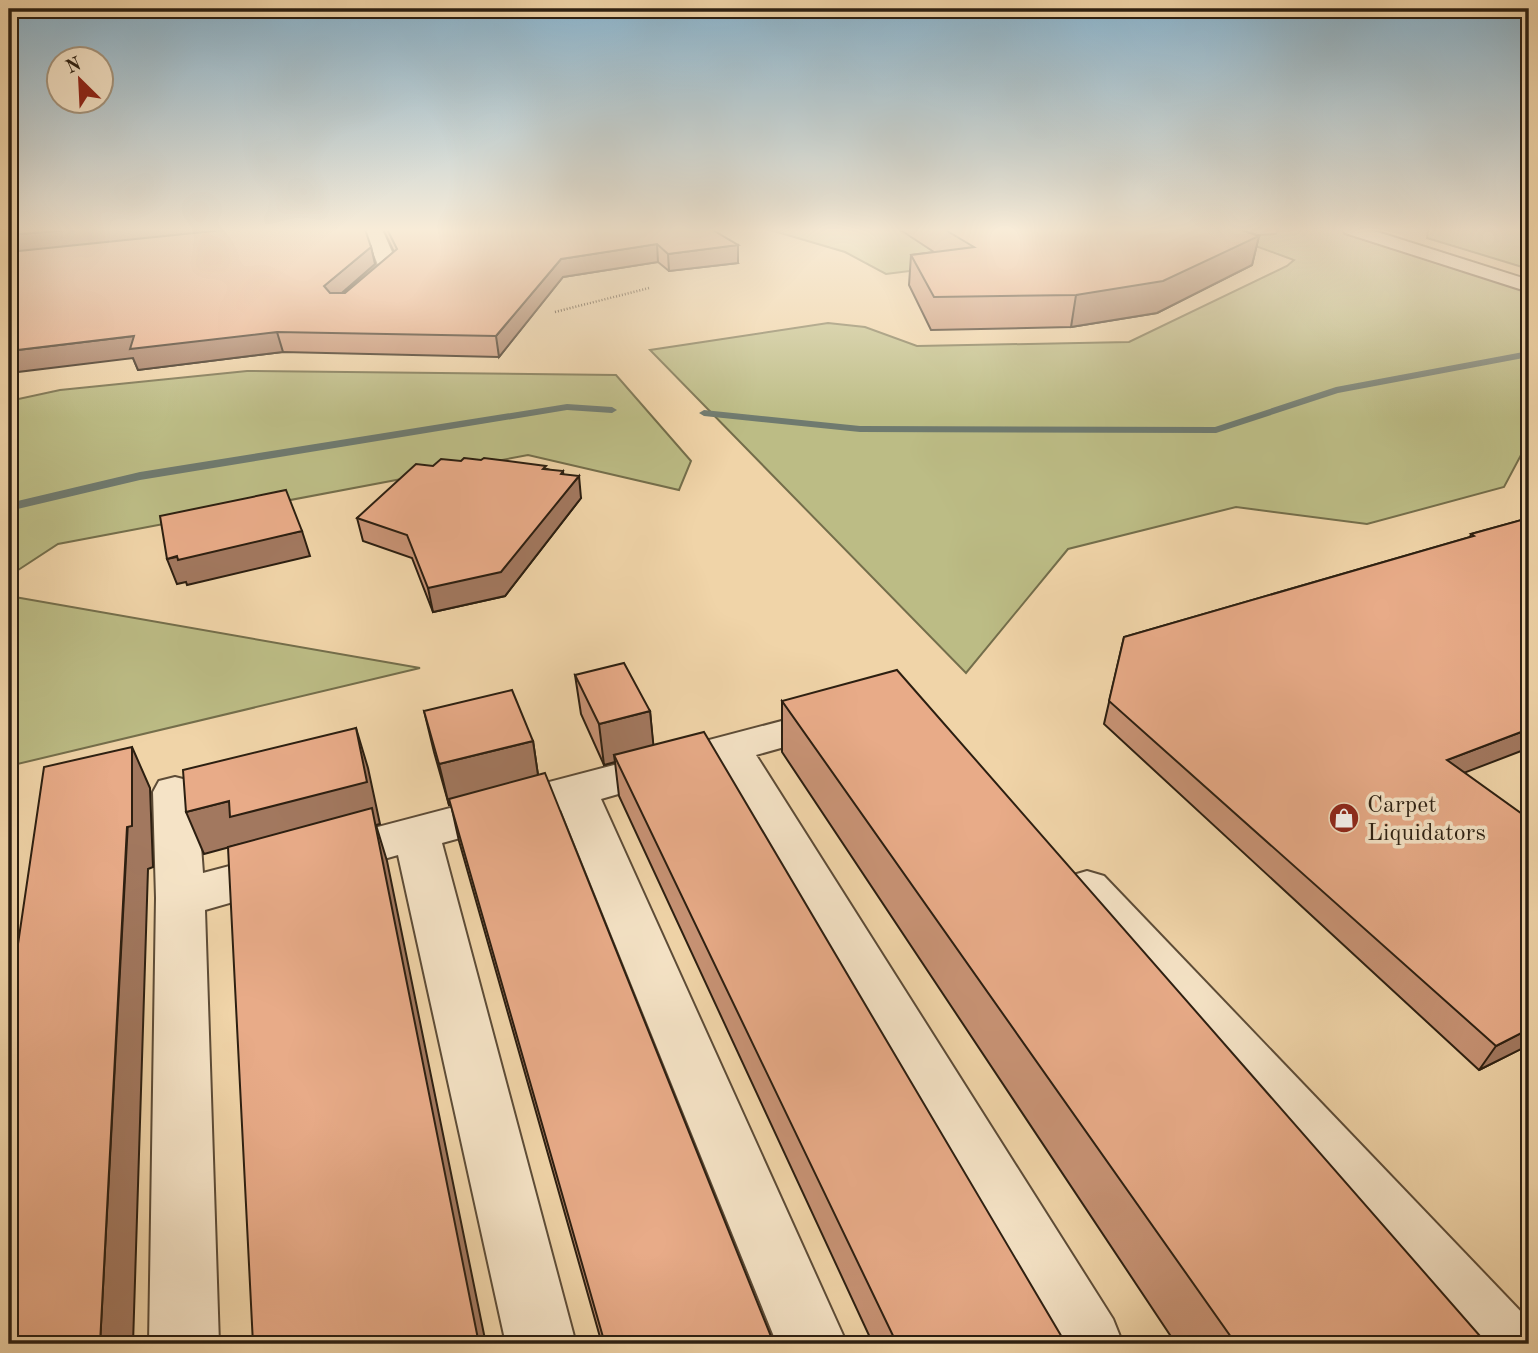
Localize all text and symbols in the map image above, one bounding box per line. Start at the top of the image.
north arrow [46,46,116,116]
text: N [64,55,85,78]
place label: Carpet Liquidators [1367,794,1486,846]
shop icon: Carpet Liquidators [1327,801,1361,835]

